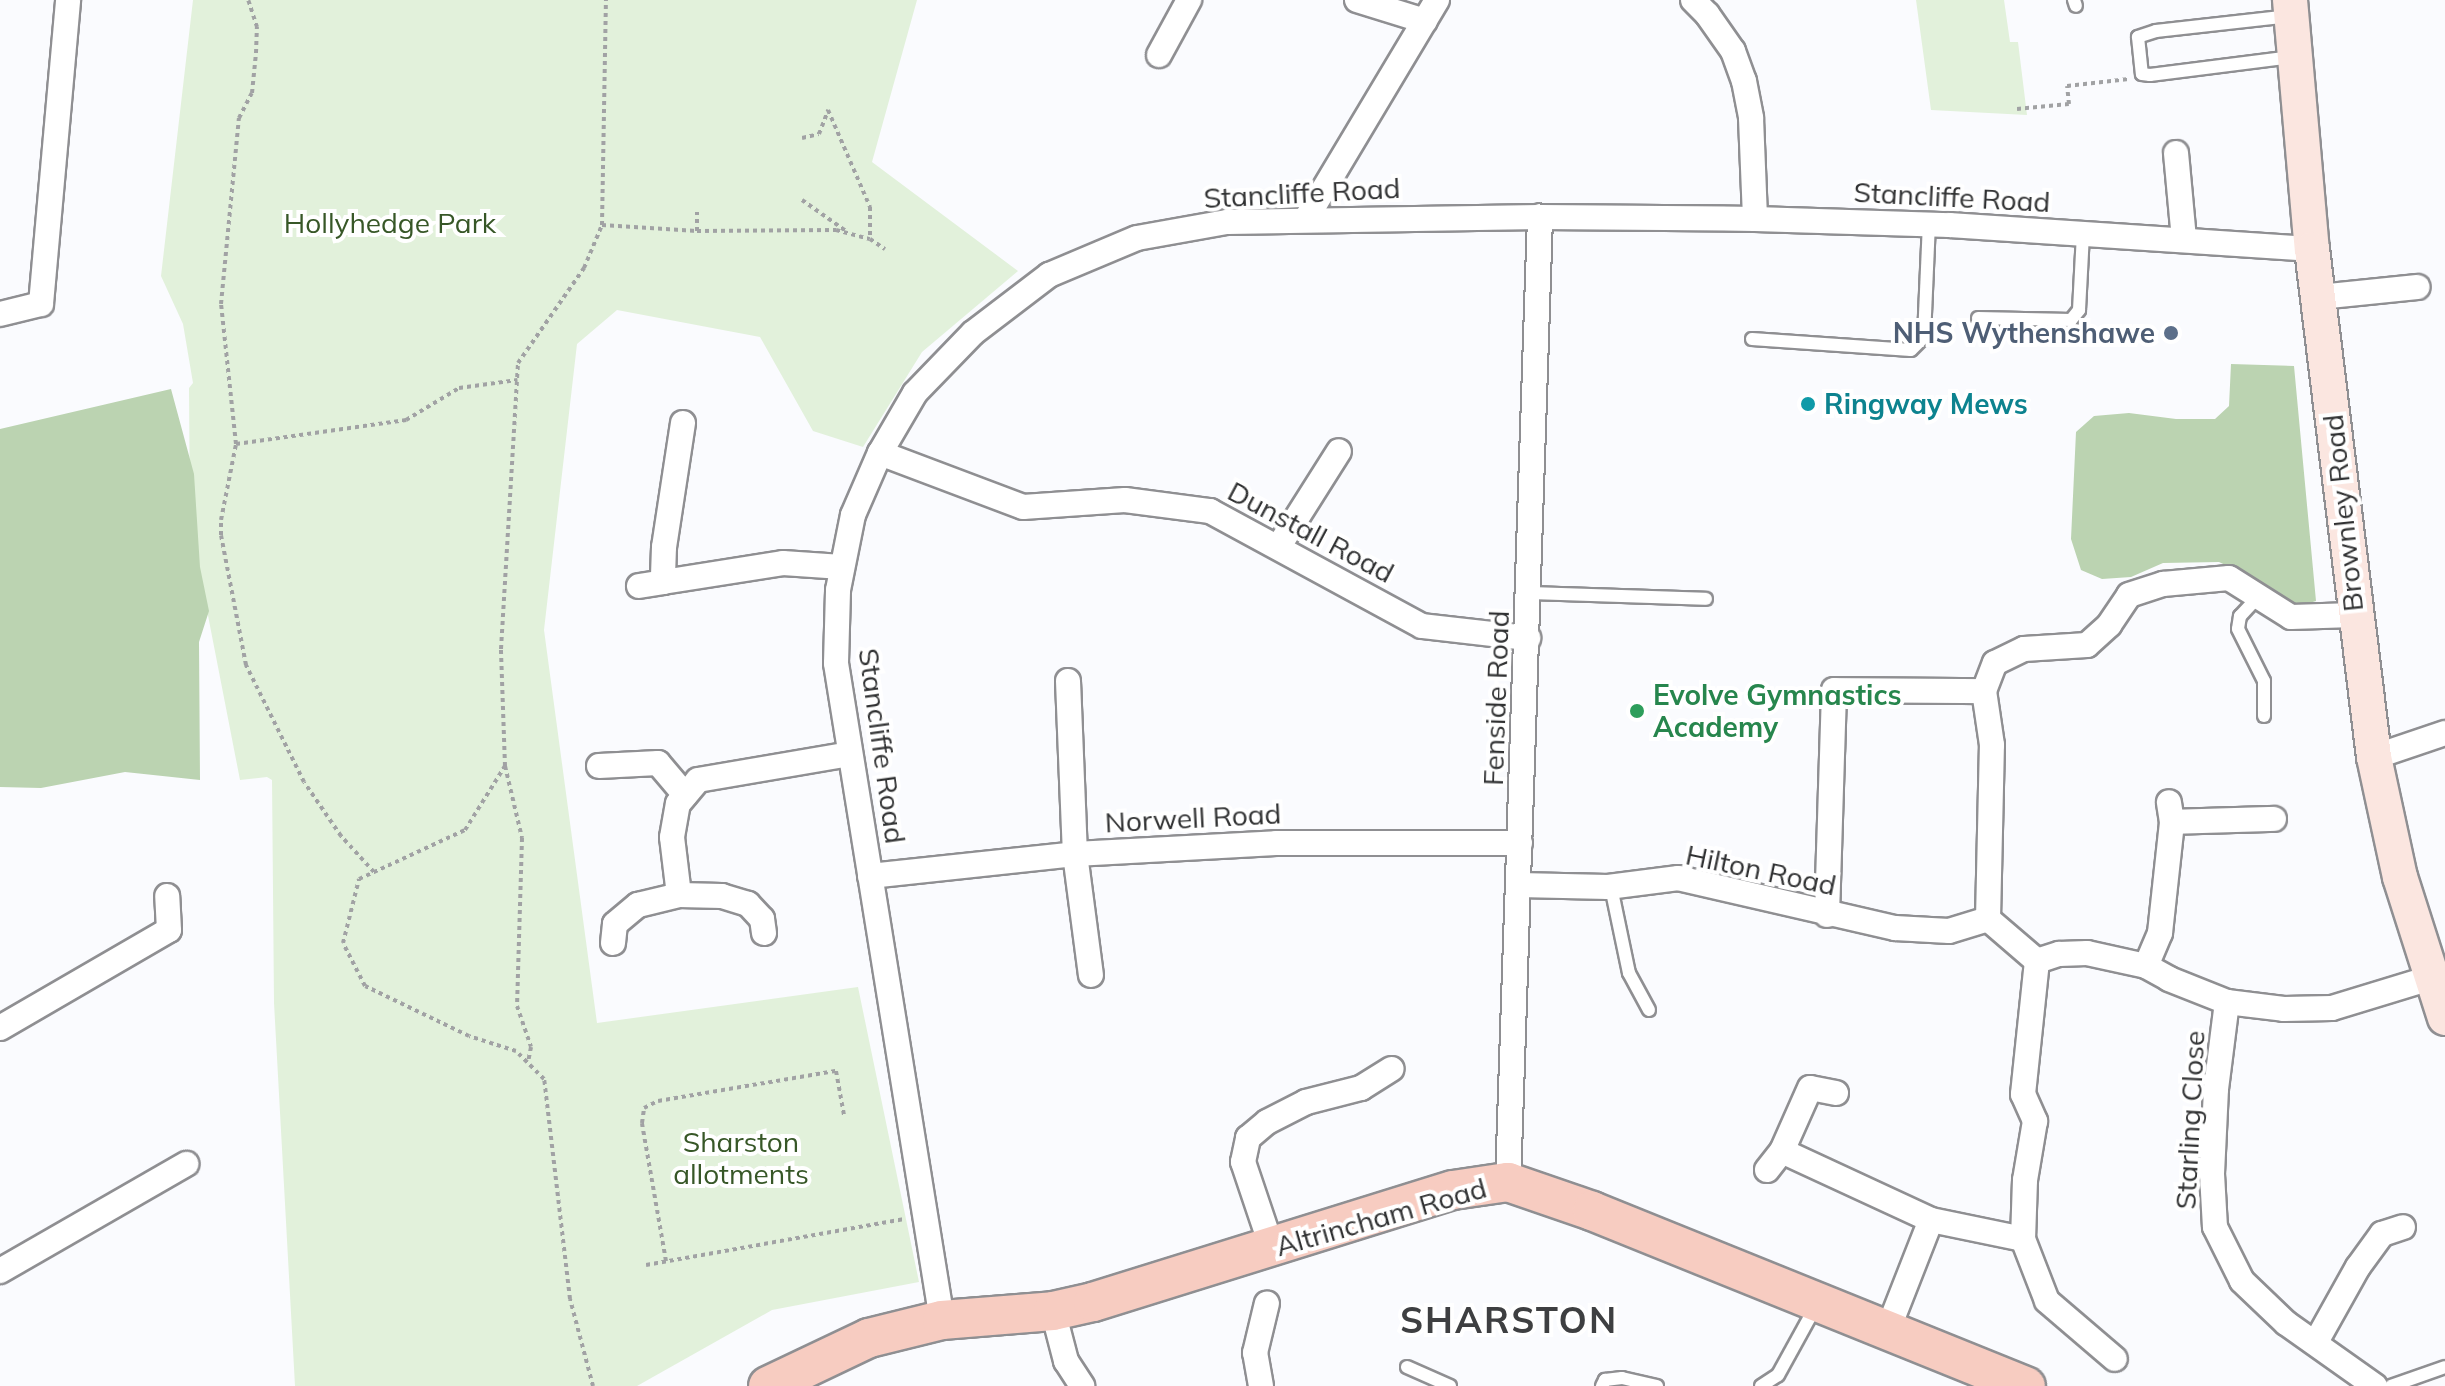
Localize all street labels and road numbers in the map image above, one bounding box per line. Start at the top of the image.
street label: Stancliffe Road [1203,171,1401,215]
street label: Stancliffe Road [1853,175,2051,219]
street label: Brownley Road [2316,413,2370,613]
street label: Dunstall Road [1222,474,1400,590]
street label: Fenside Road [1476,610,1516,786]
street label: Stancliffe Road [852,646,912,846]
street label: Norwell Road [1104,797,1282,839]
street label: Hilton Road [1683,838,1839,902]
street label: Starling Close [2169,1030,2211,1210]
street label: Altrincham Road [1272,1171,1490,1263]

